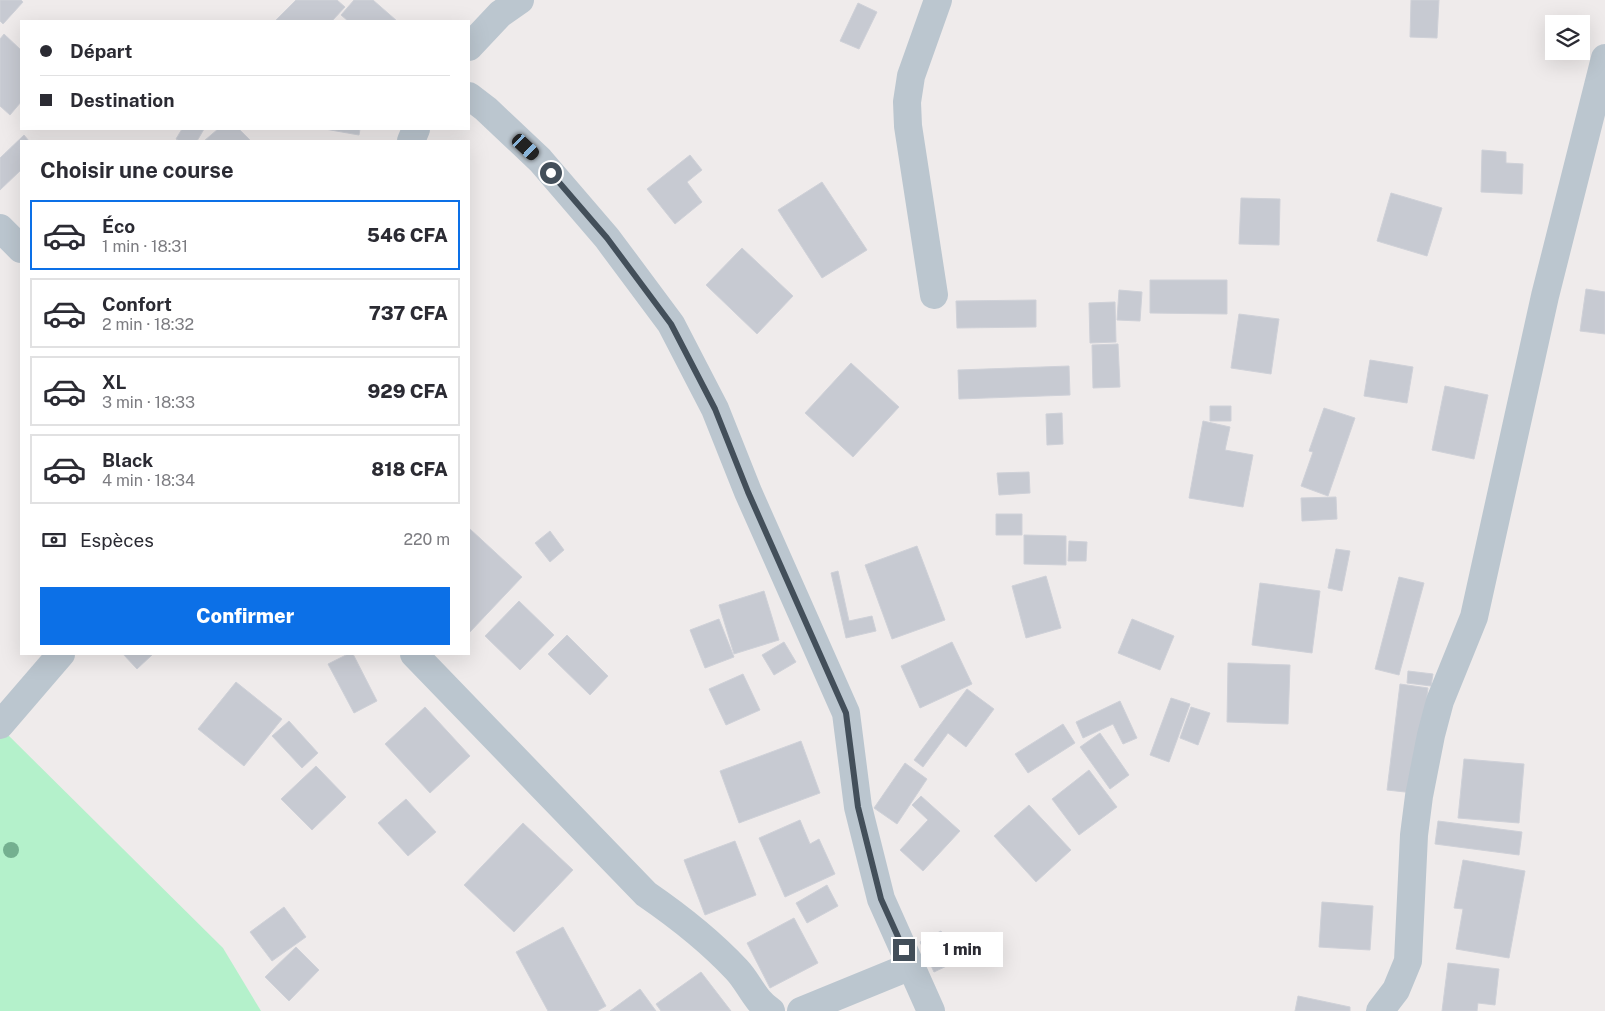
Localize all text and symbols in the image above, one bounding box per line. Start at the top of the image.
map controls [1545,15,1590,60]
button: layers [1545,15,1590,60]
text: Départ [70,40,133,62]
text: Destination [70,89,174,111]
car [509,131,542,163]
text: Choisir une course [40,157,234,183]
route start [540,162,562,184]
icon: car [42,213,87,258]
text: Éco [102,215,135,237]
text: 546 CFA [367,224,448,246]
text: 1 min · 18:31 [102,237,188,256]
icon: car [42,291,87,336]
text: Confort [102,293,172,315]
text: 737 CFA [369,302,448,324]
text: 2 min · 18:32 [102,315,194,334]
icon: car [42,369,87,414]
text: XL [102,371,127,393]
text: 929 CFA [367,380,448,402]
text: 3 min · 18:33 [102,393,195,412]
icon: car [42,447,87,492]
text: Black [102,449,153,471]
text: 818 CFA [371,458,448,480]
text: 4 min · 18:34 [102,471,195,490]
icon: cash [40,526,68,554]
text: Espèces [80,529,154,551]
text: 220 m [403,530,450,549]
button: Confirmer [40,587,450,645]
callout: 1 min [922,932,1004,968]
route end [893,939,915,961]
text: 1 min [942,940,982,959]

